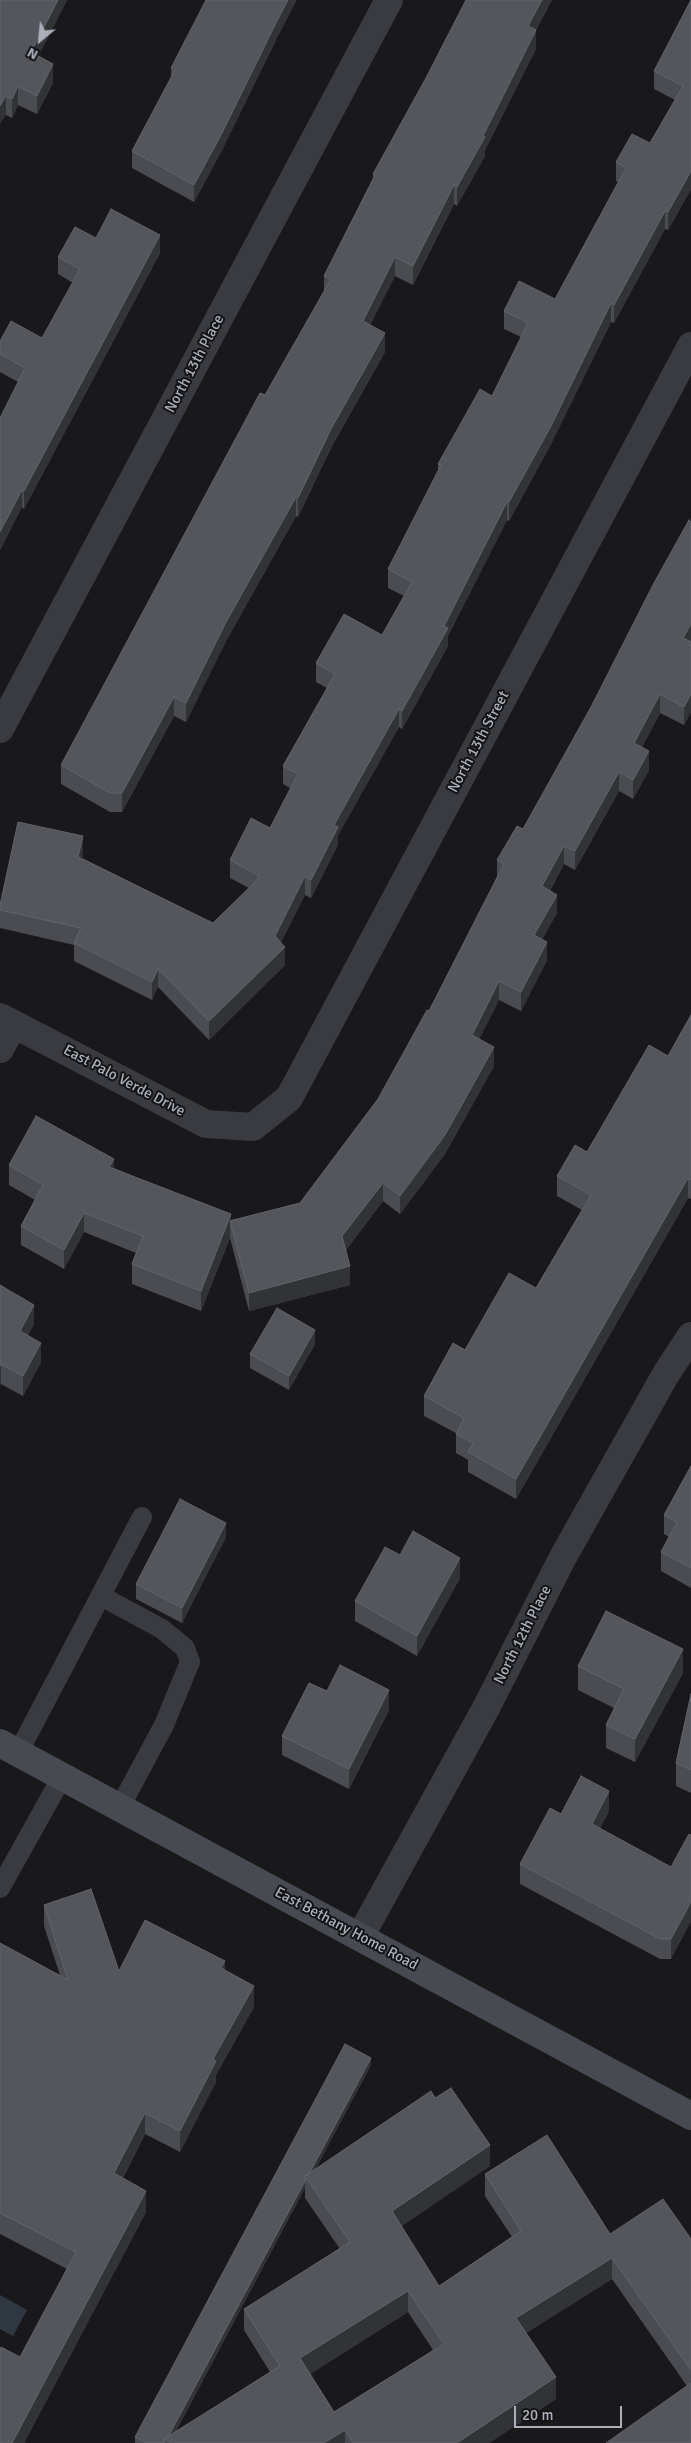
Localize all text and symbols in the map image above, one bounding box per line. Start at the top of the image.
north arrow [15,15,65,65]
text: N [24,44,41,63]
street label: North 13th Place [162,312,228,416]
street label: North 13th Street [445,688,513,796]
street label: East Palo Verde Drive [60,1041,188,1121]
street label: North 12th Place [490,1583,556,1687]
street label: East Bethany Home Road [271,1884,421,1974]
scale bar [516,2396,624,2428]
text: 20 m [522,2406,553,2424]

